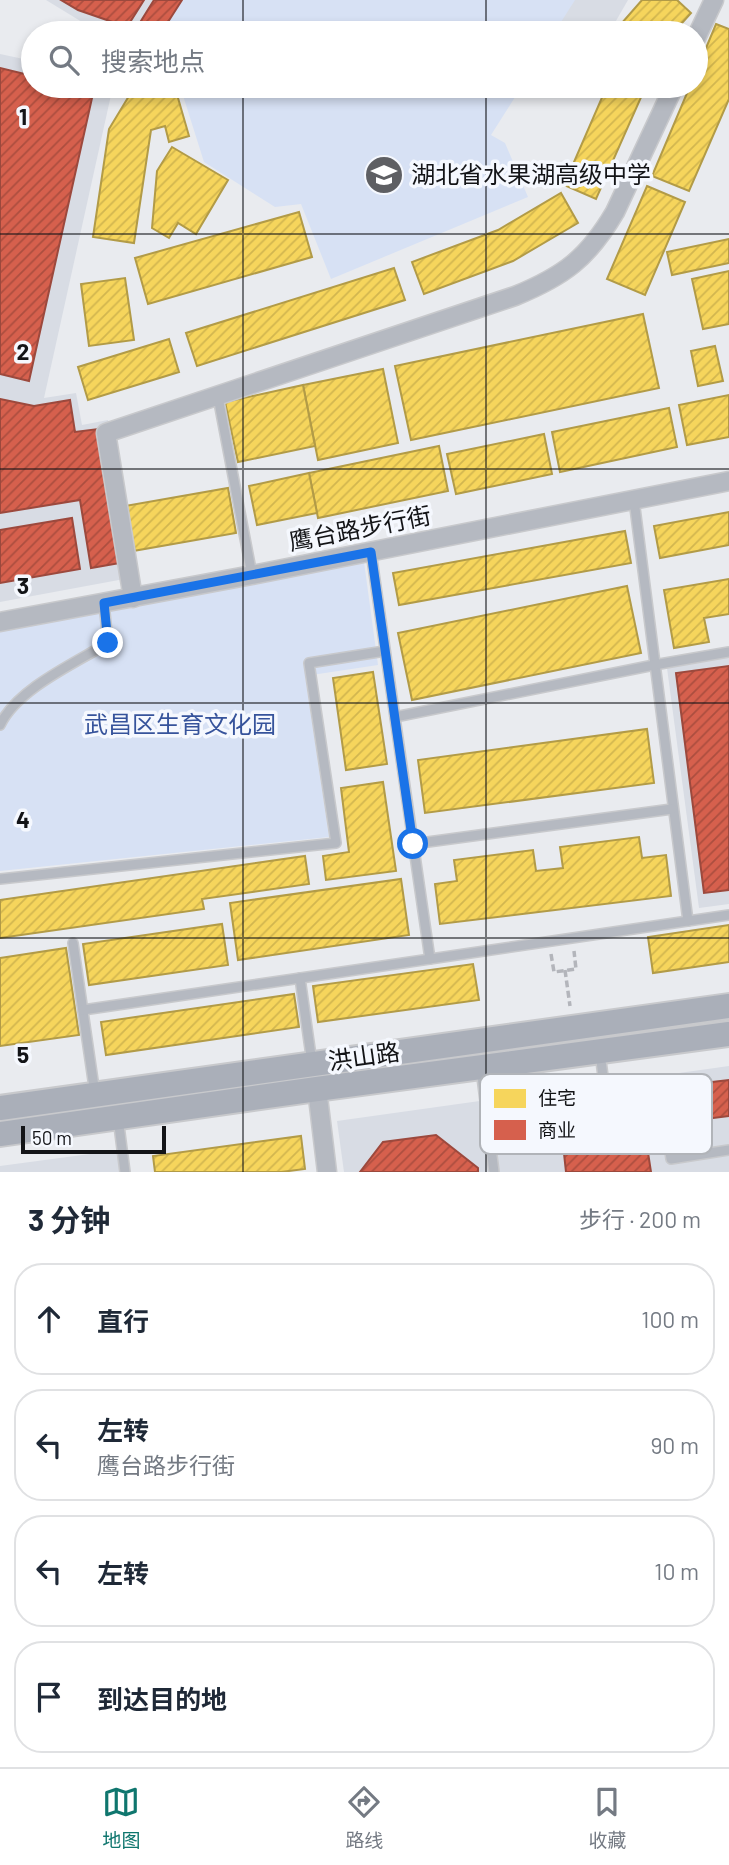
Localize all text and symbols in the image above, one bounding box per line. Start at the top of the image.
search box [21,21,708,98]
icon: search [45,41,83,79]
text: 搜索地点 [101,45,205,76]
text: 1 [19,102,27,130]
school or university icon: 湖北省水果湖高级中学 [363,154,405,196]
place label: 湖北省水果湖高级中学 [411,159,651,188]
text: 2 [17,337,29,365]
street label: 鹰台路步行街 [286,500,433,555]
text: 3 [17,571,29,599]
route end [92,627,123,658]
park label: 武昌区生育文化园 [84,709,276,738]
text: 4 [16,805,30,833]
route start [397,828,428,859]
street label: 洪山路 [326,1036,401,1075]
text: 5 [17,1040,29,1068]
legend [480,1074,712,1154]
text: 住宅 [538,1086,576,1109]
text: 商业 [538,1118,576,1141]
scale bar [21,1123,166,1155]
text: 50 m [32,1126,72,1149]
text: 3 分钟 [28,1201,110,1237]
text: 步行 · 200 m [579,1205,701,1233]
icon: ahead [30,1300,68,1338]
text: 直行 [97,1305,149,1336]
text: 100 m [641,1305,699,1333]
text: 左转 [97,1414,149,1445]
icon: left [30,1426,68,1464]
text: 90 m [650,1431,699,1459]
text: 鹰台路步行街 [97,1451,235,1479]
icon: left [30,1552,68,1590]
text: 左转 [97,1557,149,1588]
text: 10 m [654,1557,699,1585]
icon: arrive [30,1678,68,1716]
text: 到达目的地 [97,1683,227,1714]
tab: 地图 [102,1783,141,1852]
tab: 路线 [345,1783,384,1852]
tab: 收藏 [588,1783,627,1852]

